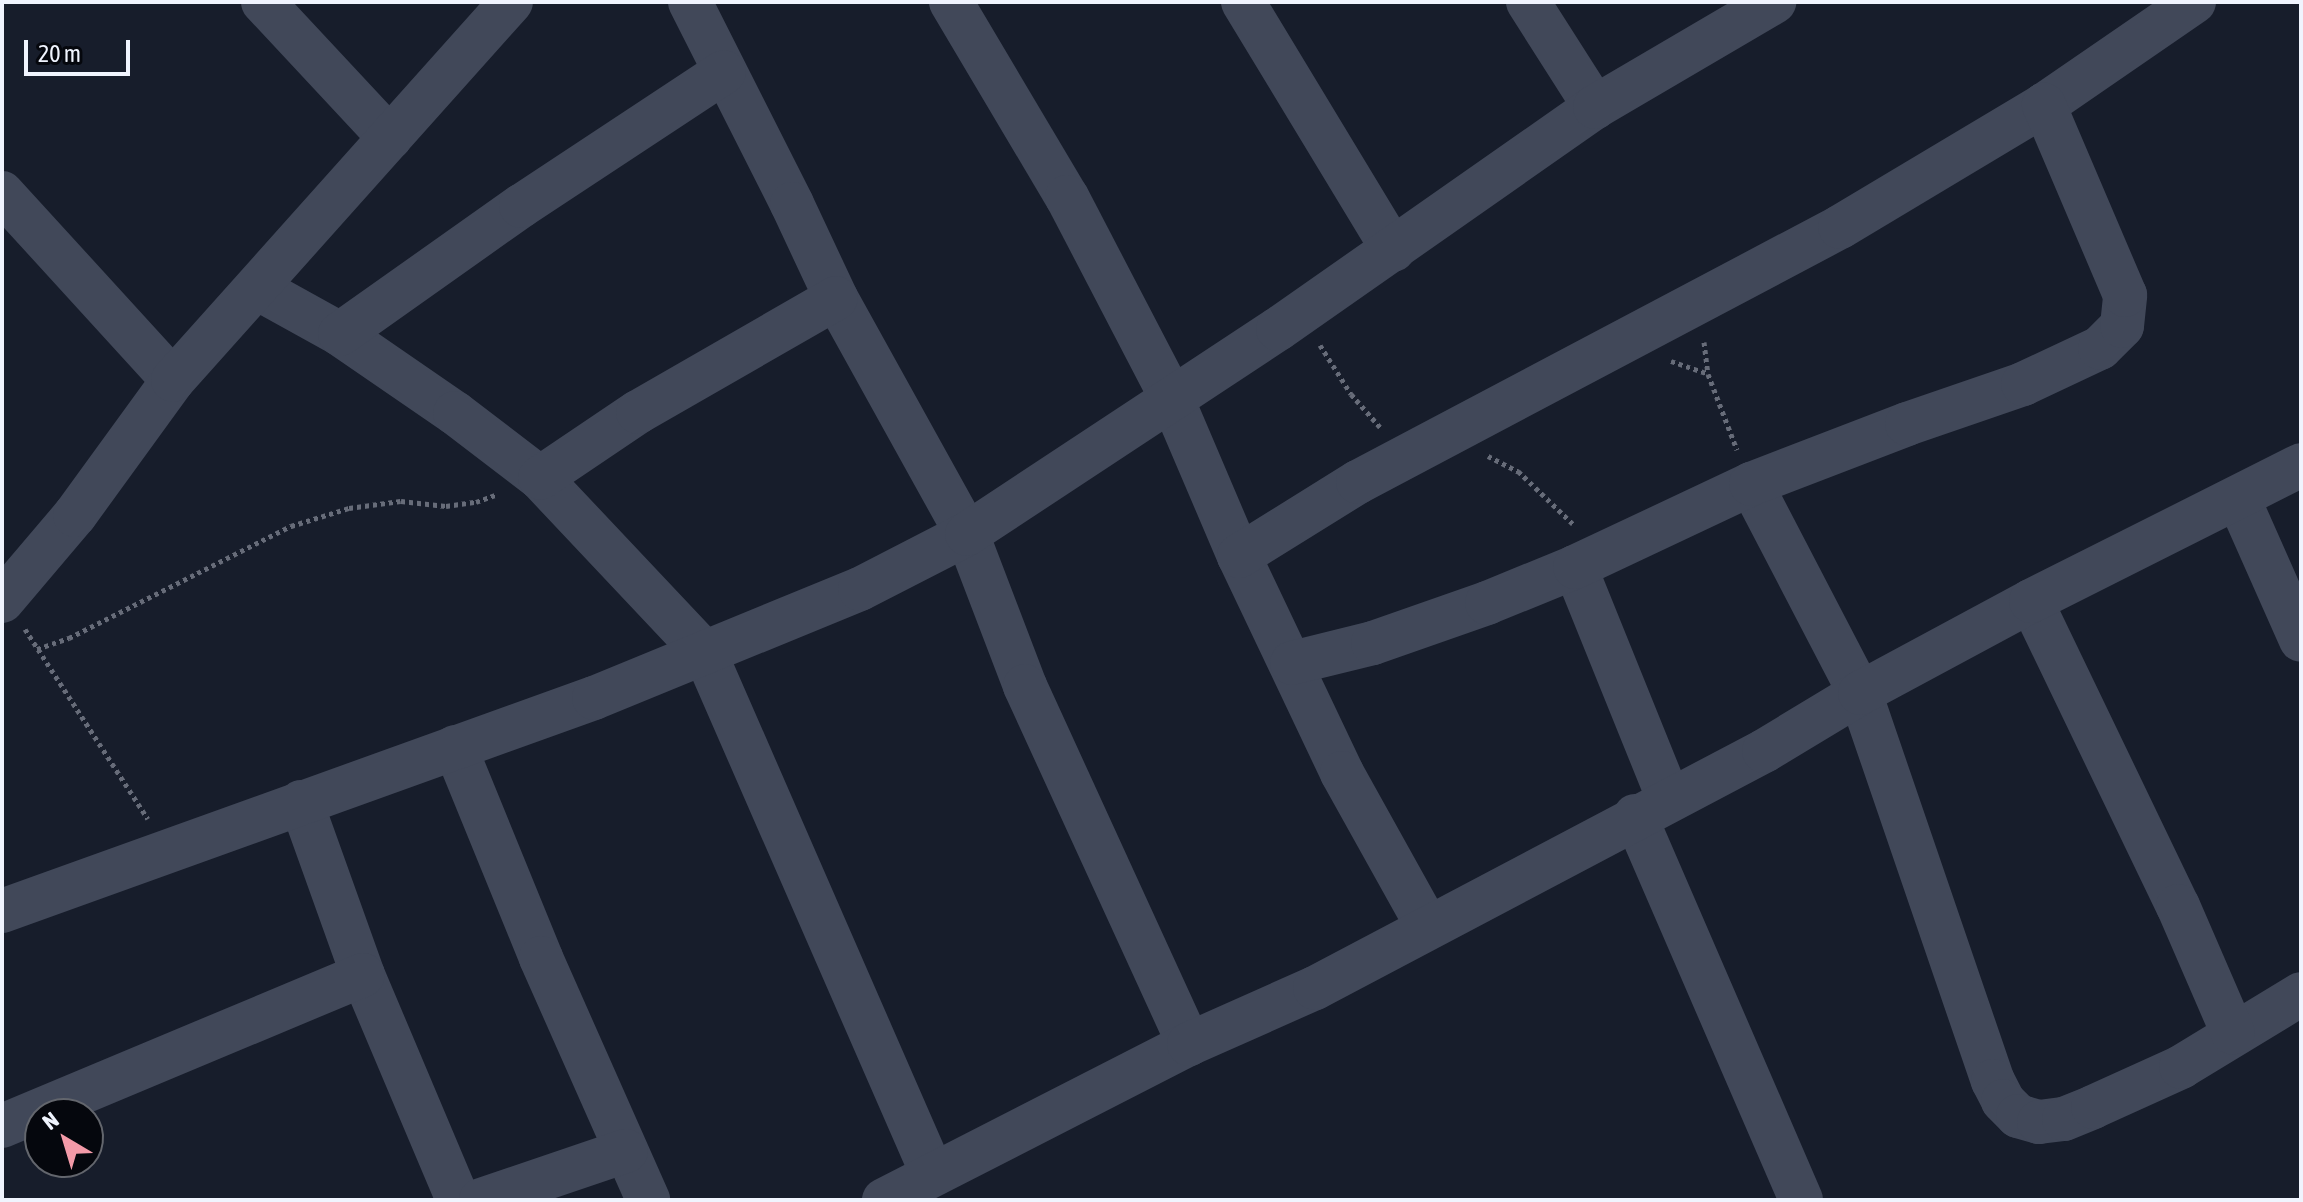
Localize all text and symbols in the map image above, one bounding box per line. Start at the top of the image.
scale bar [28,24,134,74]
text: 20 m [38,40,81,67]
north arrow [24,1098,104,1178]
text: N [37,1106,64,1135]

